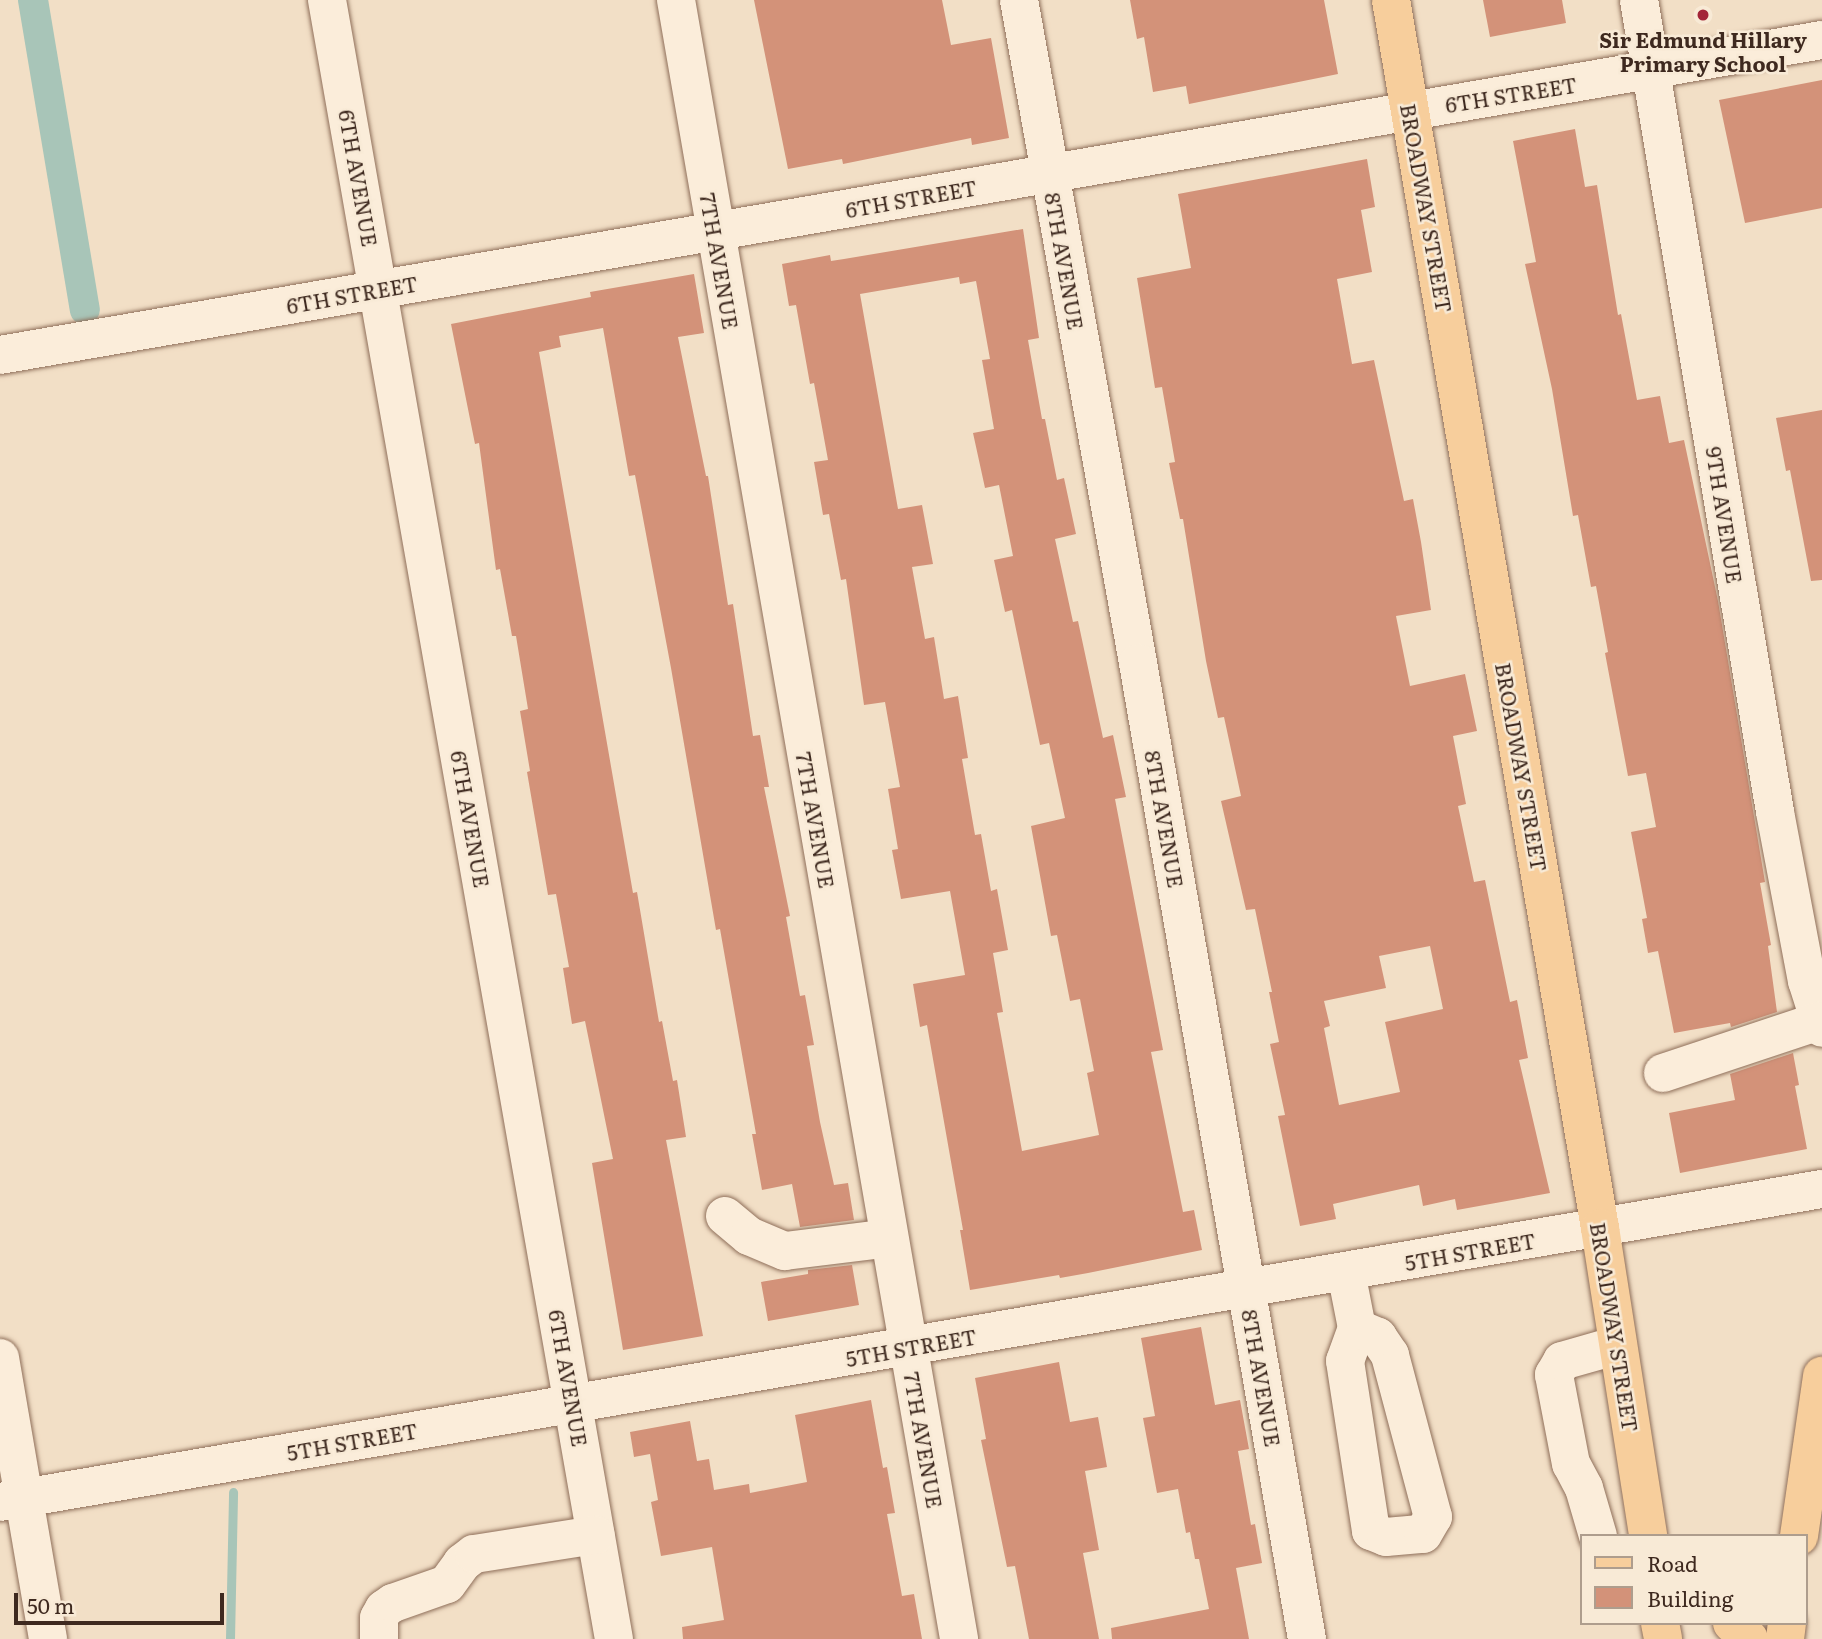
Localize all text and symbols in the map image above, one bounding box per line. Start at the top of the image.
marker: Sir Edmund Hillary Primary School [1695,7,1711,23]
place label: Sir Edmund Hillary Primary School [1599,26,1807,76]
street label: 6TH STREET [1443,71,1579,117]
street label: BROADWAY STREET [1396,102,1458,314]
street label: 6TH AVENUE [335,108,383,248]
street label: 6TH STREET [843,174,979,222]
street label: 8TH AVENUE [1041,190,1089,332]
street label: 7TH AVENUE [696,191,744,331]
street label: 6TH STREET [284,270,420,318]
street label: 9TH AVENUE [1702,445,1748,585]
street label: BROADWAY STREET [1491,661,1553,873]
street label: 8TH AVENUE [1141,748,1189,890]
street label: 6TH AVENUE [447,749,495,889]
street label: 7TH AVENUE [792,750,840,890]
street label: BROADWAY STREET [1586,1220,1644,1434]
street label: 5TH STREET [1403,1227,1537,1275]
street label: 8TH AVENUE [1238,1307,1286,1449]
street label: 6TH AVENUE [545,1308,593,1448]
street label: 5TH STREET [844,1323,978,1371]
street label: 7TH AVENUE [900,1370,948,1510]
street label: 5TH STREET [285,1417,419,1465]
legend [1580,1534,1808,1625]
text: Road [1647,1547,1698,1578]
scale bar [18,1580,228,1624]
text: Building [1647,1582,1733,1613]
text: 50 m [27,1589,74,1620]

